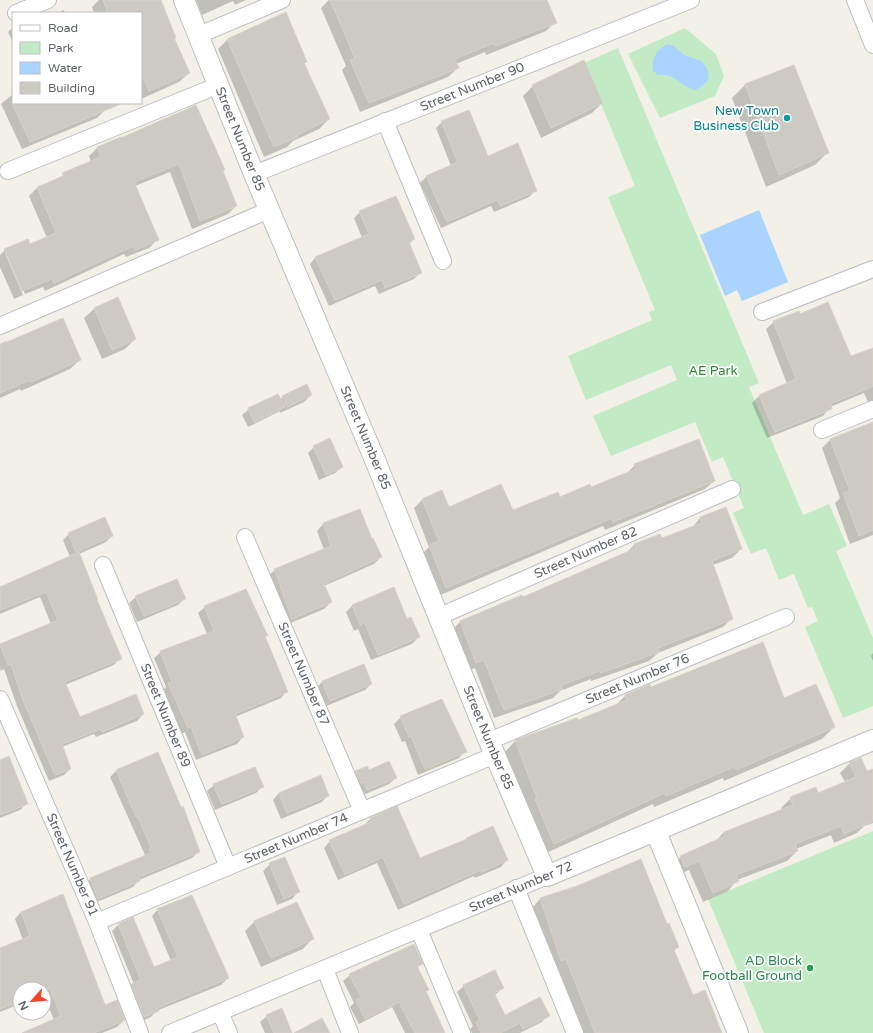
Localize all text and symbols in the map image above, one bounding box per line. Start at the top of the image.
legend [12,12,142,104]
text: Road [48,21,78,35]
text: Park [48,41,74,55]
street label: Street Number 90 [418,59,527,115]
text: Water [48,61,83,75]
text: Building [48,81,95,95]
street label: Street Number 85 [212,85,268,194]
place label: New Town Business Club [693,103,779,134]
marker: New Town Business Club [782,113,792,123]
park label: AE Park [688,363,738,379]
street label: Street Number 85 [337,384,394,492]
street label: Street Number 82 [532,523,640,582]
street label: Street Number 87 [274,620,333,728]
street label: Street Number 76 [583,650,692,708]
street label: Street Number 89 [137,661,194,770]
street label: Street Number 85 [459,683,517,792]
street label: Street Number 74 [242,810,350,867]
street label: Street Number 91 [43,811,102,919]
street label: Street Number 72 [467,858,575,916]
place label: AD Block Football Ground [702,953,802,984]
marker: AD Block Football Ground [805,963,815,973]
north arrow [12,981,52,1021]
text: N [16,998,31,1012]

